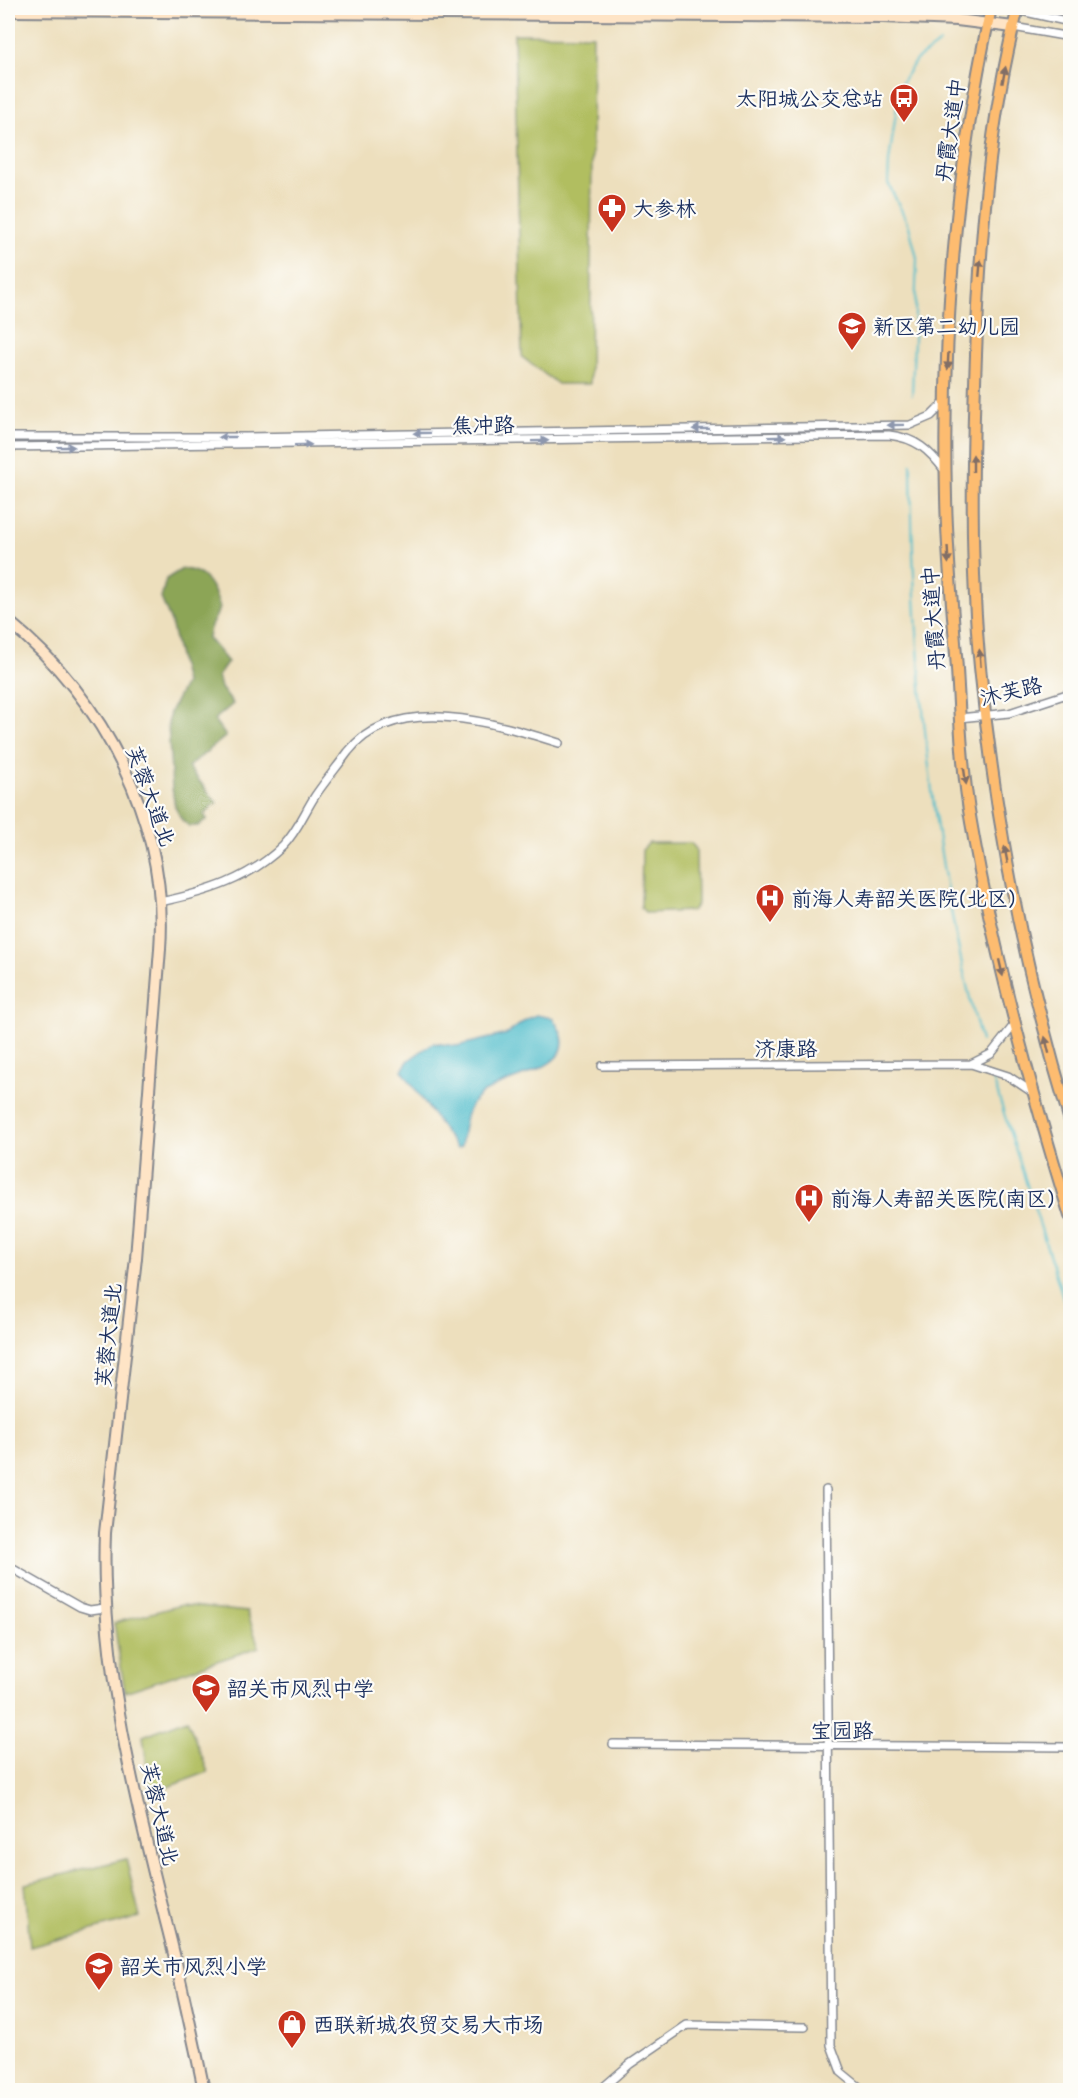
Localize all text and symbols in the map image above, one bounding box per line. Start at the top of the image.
one-way arrow [999,65,1008,84]
street label: 丹霞大道中 [928,76,972,184]
bus stop icon: 太阳城公交总站 [888,82,920,124]
place label: 太阳城公交总站 [736,84,883,113]
pharmacy icon: 大参林 [596,192,628,234]
place label: 大参林 [633,194,696,223]
one-way arrow [976,259,985,278]
school or university icon: 新区第二幼儿园 [836,310,868,352]
place label: 新区第二幼儿园 [873,312,1020,341]
one-way arrow [944,351,953,370]
street label: 焦冲路 [451,410,515,440]
one-way arrow [887,421,906,430]
one-way arrow [692,424,711,433]
one-way arrow [413,428,432,438]
one-way arrow [218,432,237,442]
one-way arrow [767,432,786,442]
one-way arrow [530,436,549,446]
one-way arrow [293,440,312,450]
one-way arrow [56,442,75,452]
one-way arrow [968,453,977,472]
one-way arrow [944,546,953,565]
street label: 丹霞大道中 [915,565,951,671]
one-way arrow [975,648,984,667]
street label: 沐芙路 [977,670,1045,712]
street label: 芙蓉大道北 [119,742,183,850]
one-way arrow [960,767,969,786]
one-way arrow [1001,845,1010,864]
hospital icon: 前海人寿韶关医院(北区) [754,882,786,924]
place label: 前海人寿韶关医院(北区) [791,884,1016,913]
one-way arrow [997,959,1006,978]
street label: 济康路 [755,1034,818,1063]
one-way arrow [1042,1036,1052,1054]
hospital icon: 前海人寿韶关医院(南区) [793,1182,825,1224]
place label: 前海人寿韶关医院(南区) [830,1184,1055,1213]
street label: 芙蓉大道北 [88,1281,128,1389]
school or university icon: 韶关市风烈中学 [190,1672,222,1714]
place label: 韶关市风烈中学 [227,1674,374,1703]
street label: 宝园路 [811,1716,874,1745]
street label: 芙蓉大道北 [134,1760,186,1868]
school or university icon: 韶关市风烈小学 [83,1950,115,1992]
place label: 韶关市风烈小学 [120,1952,267,1981]
shop icon: 西联新城农贸交易大市场 [276,2008,308,2050]
place label: 西联新城农贸交易大市场 [313,2010,544,2039]

